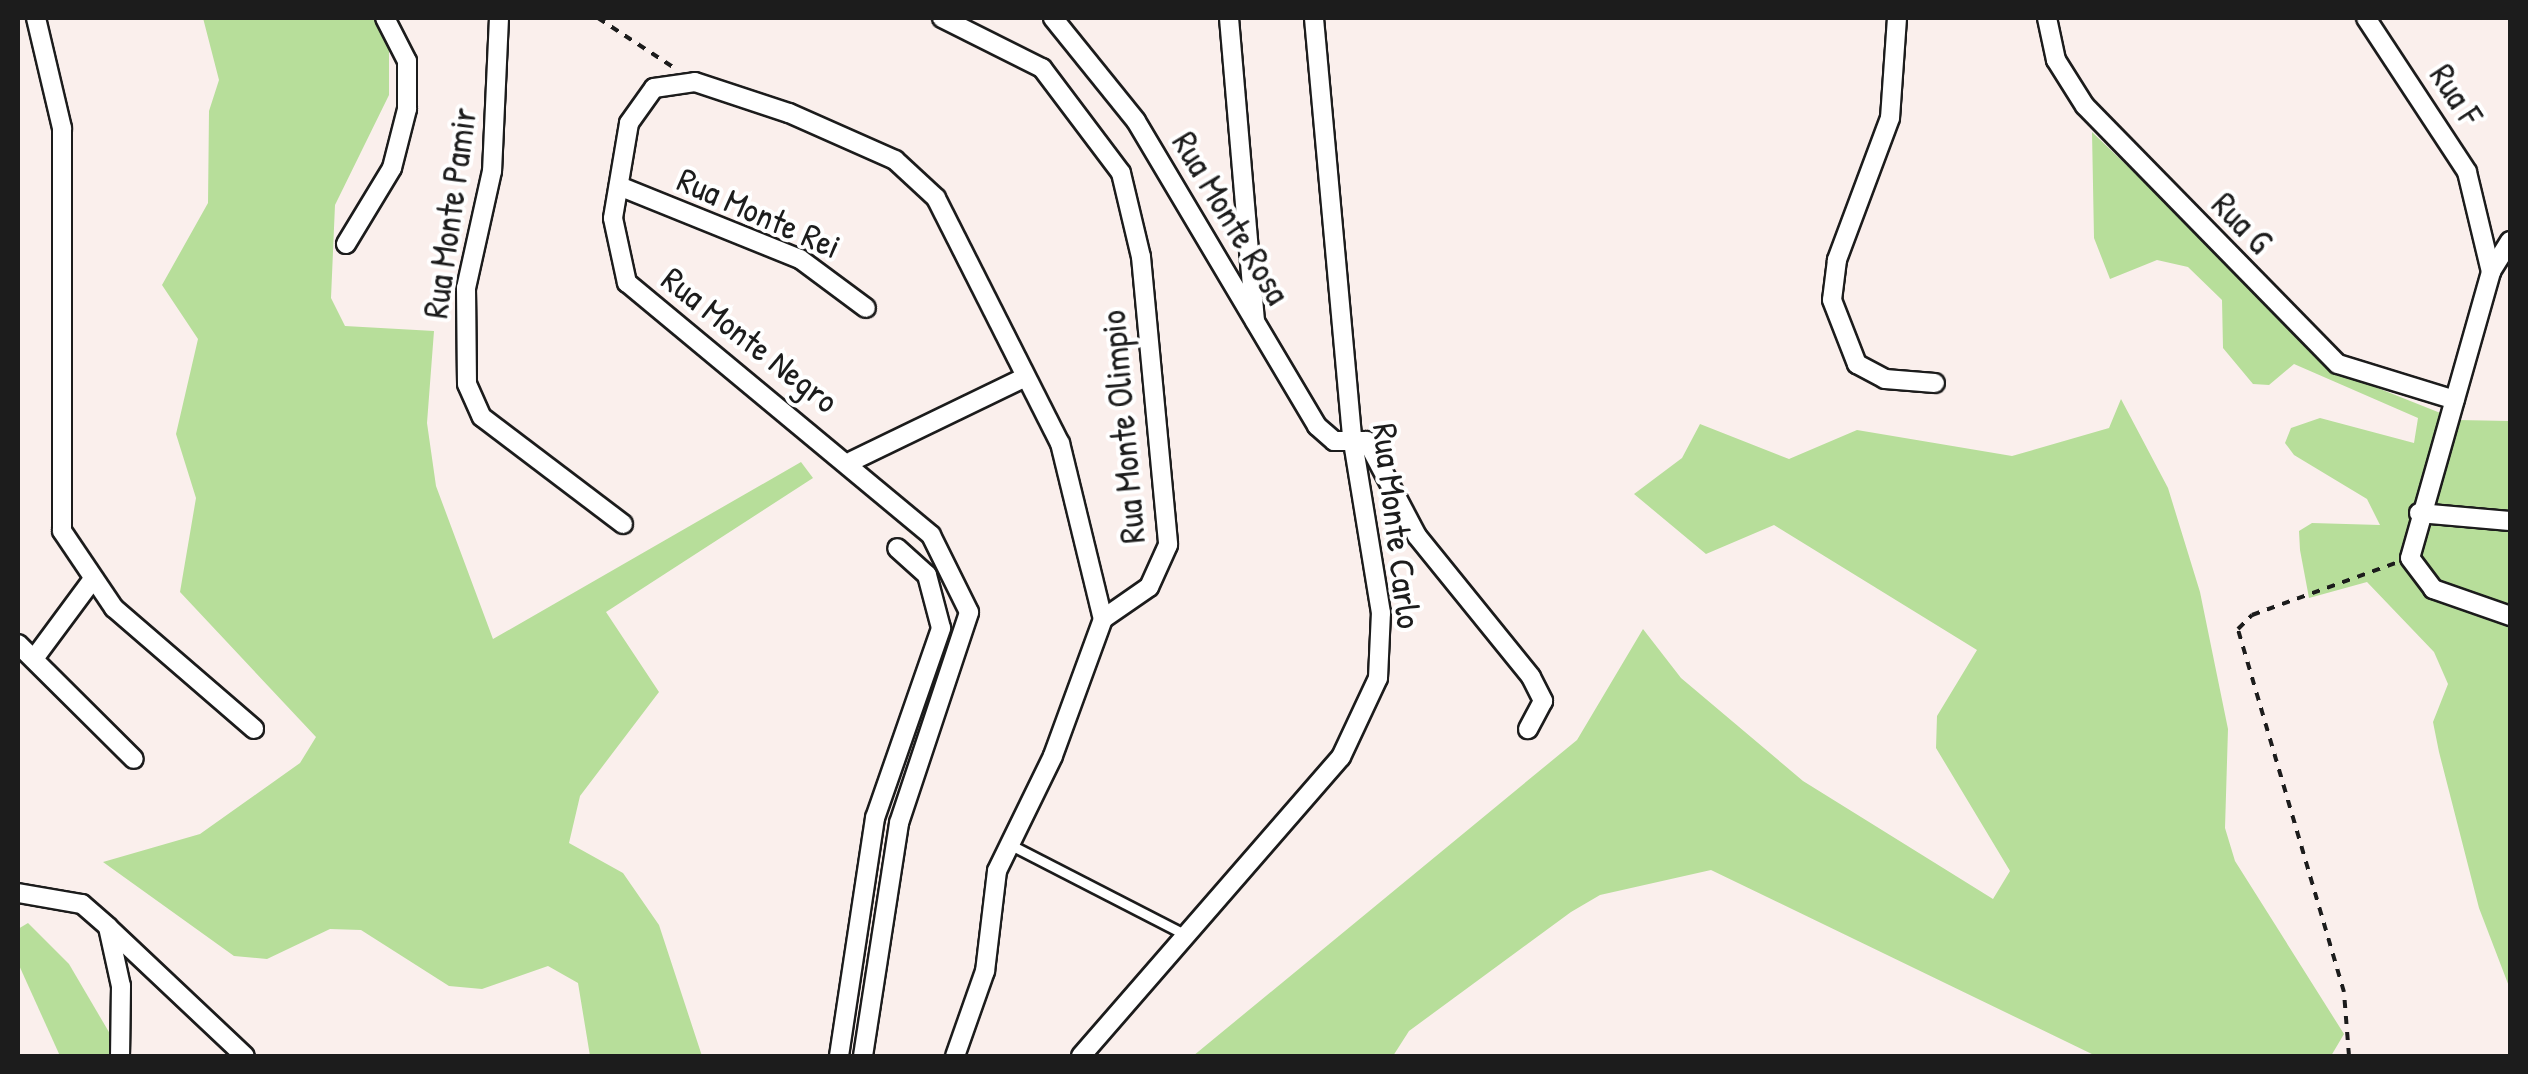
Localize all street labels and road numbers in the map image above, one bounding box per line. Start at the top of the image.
street label: Rua F [2421,56,2491,134]
street label: Rua Monte Pamir [414,105,486,321]
street label: Rua Monte Rosa [1163,124,1299,312]
street label: Rua Monte Rei [671,158,847,268]
street label: Rua G [2203,184,2281,262]
street label: Rua Monte Negro [653,258,847,422]
street label: Rua Monte Olimpio [1092,309,1154,545]
street label: Rua Monte Carlo [1364,421,1430,631]

